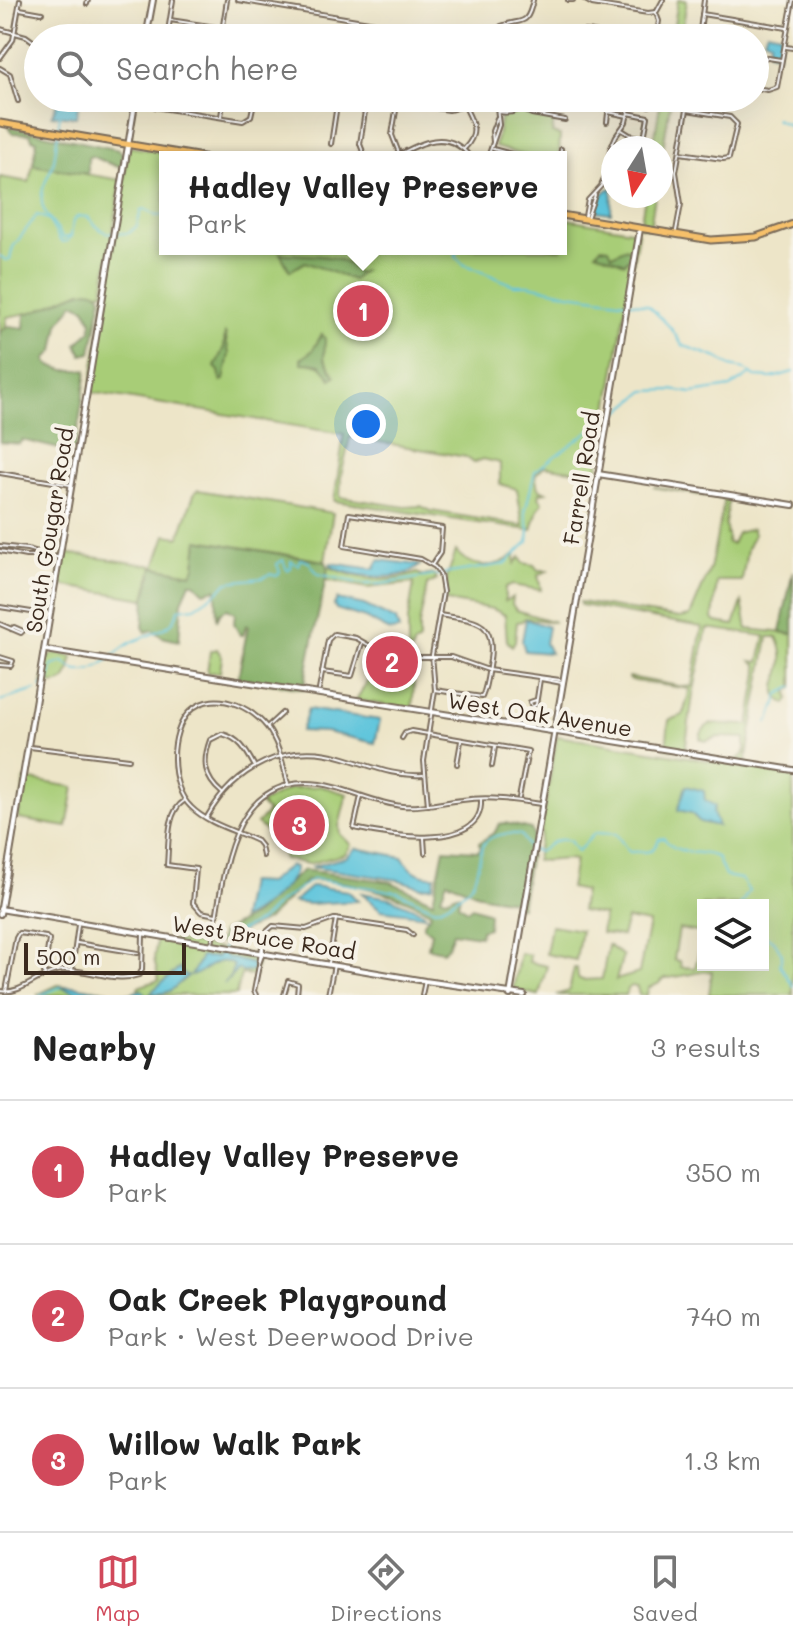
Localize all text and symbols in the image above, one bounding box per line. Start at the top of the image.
search box [24,24,769,112]
icon: search [52,46,96,90]
text: Search here [116,48,299,88]
north arrow [601,136,673,208]
popup [159,151,567,255]
text: Hadley Valley Preserve [188,166,538,206]
text: Park [188,206,247,240]
pin: 1 [337,281,389,341]
your location [346,404,386,444]
street label: Farrell Road [556,409,606,547]
street label: South Gougar Road [18,425,80,635]
pin: 2 [366,632,418,692]
street label: West Oak Avenue [446,685,634,743]
pin: 3 [273,795,325,855]
map controls [697,899,769,971]
button: layers [697,899,769,971]
street label: West Bruce Road [170,908,358,966]
scale bar [24,939,186,975]
text: 500 m [36,942,101,971]
text: Nearby [32,1025,157,1070]
text: 3 results [651,1030,761,1064]
text: Hadley Valley Preserve [108,1135,459,1175]
text: 1 [52,1155,64,1189]
text: 350 m [686,1155,761,1189]
text: Park [108,1175,167,1209]
text: Oak Creek Playground [108,1279,447,1319]
text: 2 [51,1299,65,1333]
text: 740 m [686,1299,761,1333]
text: Park · West Deerwood Drive [108,1319,474,1353]
text: Willow Walk Park [108,1423,362,1463]
text: 3 [50,1443,66,1477]
text: 1.3 km [684,1443,761,1477]
text: Park [108,1463,167,1497]
tab: Map [95,1550,140,1627]
tab: Directions [330,1550,442,1627]
tab: Saved [633,1550,698,1627]

